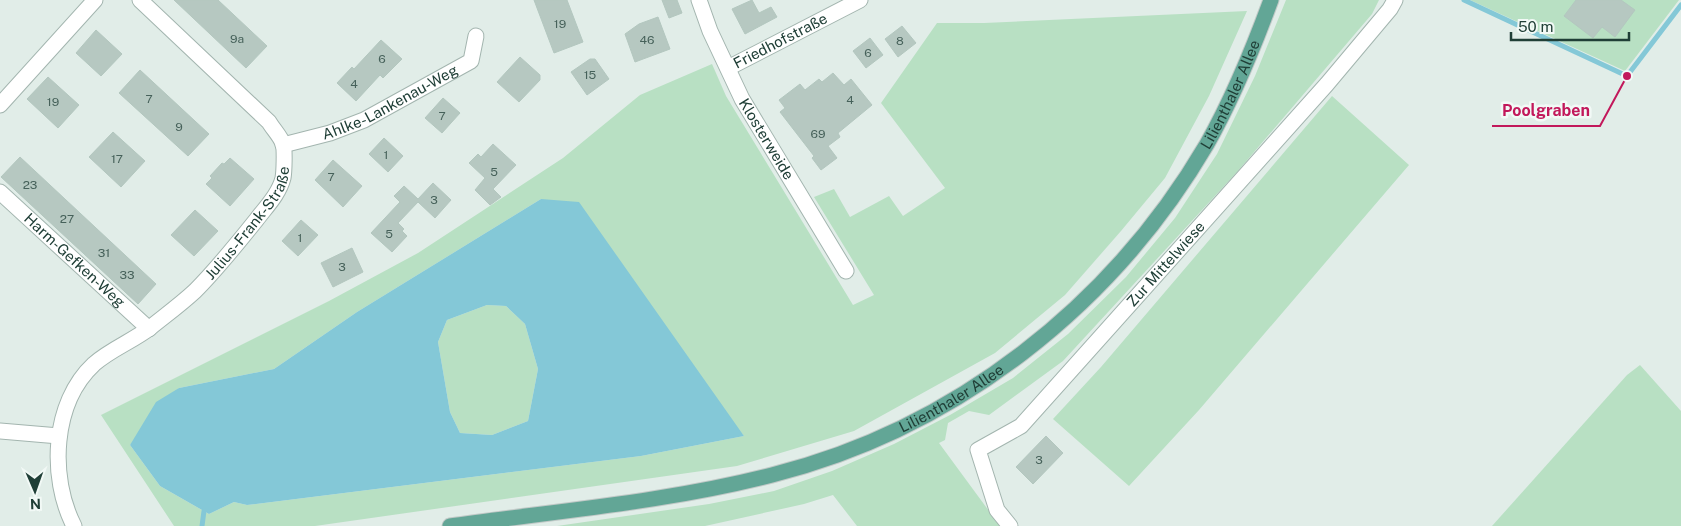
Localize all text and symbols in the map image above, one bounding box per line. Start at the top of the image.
street label: Friedhofstraße [730,9,830,72]
scale bar [1511,10,1628,42]
house number: 19 [554,17,566,31]
text: 50 m [1518,18,1553,35]
house number: 9a [230,32,244,46]
house number: 46 [639,33,655,47]
house number: 8 [896,34,904,48]
street label: Lilienthaler Allee [1197,37,1263,152]
house number: 6 [864,46,872,60]
house number: 6 [378,52,386,66]
street label: Ahlke-Lankenau-Weg [321,61,461,143]
house number: 15 [584,68,597,82]
house number: 4 [350,77,358,91]
house number: 7 [145,92,153,106]
house number: 4 [846,93,854,107]
house number: 19 [47,95,59,109]
street label: Klosterweide [736,95,798,183]
callout: Poolgraben [1492,95,1600,126]
text: Poolgraben [1502,101,1590,120]
house number: 7 [438,109,446,123]
house number: 9 [175,120,183,134]
house number: 69 [811,127,825,141]
house number: 1 [384,148,388,162]
house number: 17 [111,152,123,166]
house number: 5 [490,165,498,179]
street label: Julius-Frank-Straße [201,166,292,283]
house number: 7 [327,170,335,184]
house number: 23 [23,178,37,192]
house number: 3 [430,193,438,207]
street label: Harm-Gefken-Weg [21,210,129,310]
house number: 27 [60,212,74,226]
street label: Zur Mittelwiese [1123,218,1208,310]
house number: 5 [385,227,393,241]
house number: 1 [298,231,302,245]
house number: 31 [98,246,110,260]
house number: 3 [338,260,346,274]
house number: 33 [119,268,135,282]
street label: Lilienthaler Allee [896,361,1007,436]
house number: 3 [1035,453,1043,467]
north arrow [10,466,60,516]
text: N [30,496,41,512]

